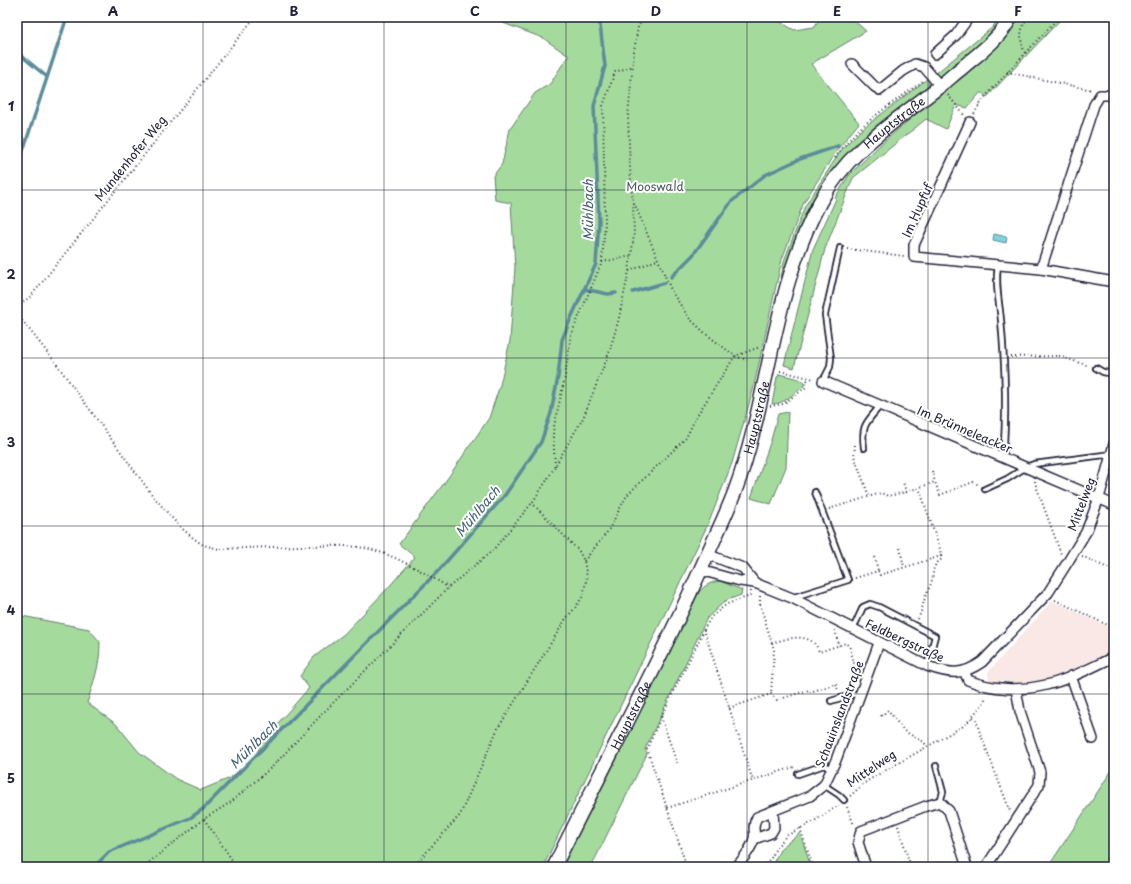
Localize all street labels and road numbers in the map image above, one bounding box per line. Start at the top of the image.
street label: Hauptstraße [859,92,928,152]
street label: Mundenhofer Weg [90,111,170,205]
street label: Im Hupfuf [897,179,938,240]
street label: Hauptstraße [739,379,774,456]
street label: Im Brünneleacker [914,401,1016,457]
street label: Mittelweg [1063,475,1099,533]
street label: Feldbergstraße [863,614,947,666]
street label: Schauinslandstraße [810,658,868,770]
street label: Hauptstraße [606,678,655,752]
street label: Mittelweg [843,745,899,791]

